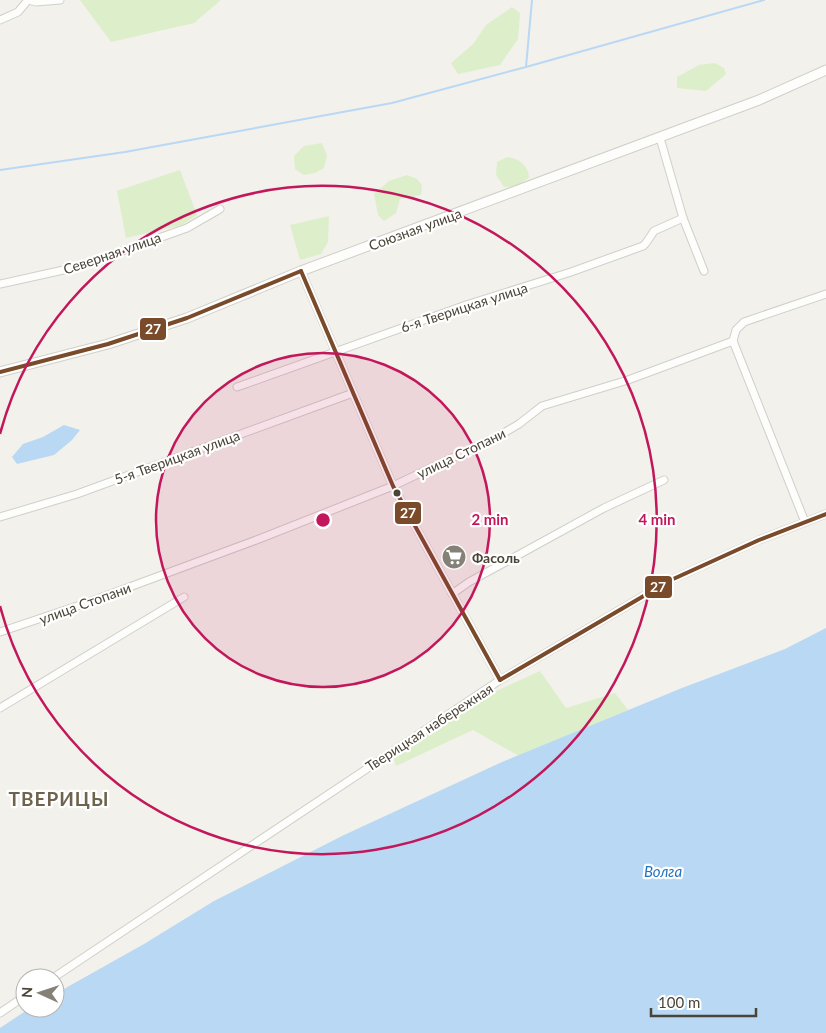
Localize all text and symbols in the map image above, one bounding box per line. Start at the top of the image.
street label: Союзная улица [366,204,464,254]
street label: Северная улица [61,228,163,278]
street label: 6-я Тверицкая улица [399,278,530,336]
line badge: 27 [139,317,167,341]
text: 27 [145,320,161,337]
street label: улица Стопани [414,424,508,482]
street label: 5-я Тверицкая улица [112,426,242,488]
unlabelled marker [392,488,402,498]
line badge: 27 [394,501,422,525]
text: 27 [400,504,416,521]
text: 2 min [471,510,509,528]
text: 4 min [638,510,676,528]
centre of rings [314,511,332,529]
supermarket icon: Фасоль [441,544,467,570]
place label: Фасоль [472,549,520,566]
line badge: 27 [644,575,673,599]
text: 27 [650,578,666,595]
street label: улица Стопани [37,579,133,627]
street label: Тверицкая набережная [362,679,496,775]
district label: ТВЕРИЦЫ [9,787,109,810]
water label: Волга [644,862,682,880]
north arrow [15,968,65,1018]
text: N [18,986,35,998]
scale bar [651,986,756,1018]
text: 100 m [658,993,700,1011]

